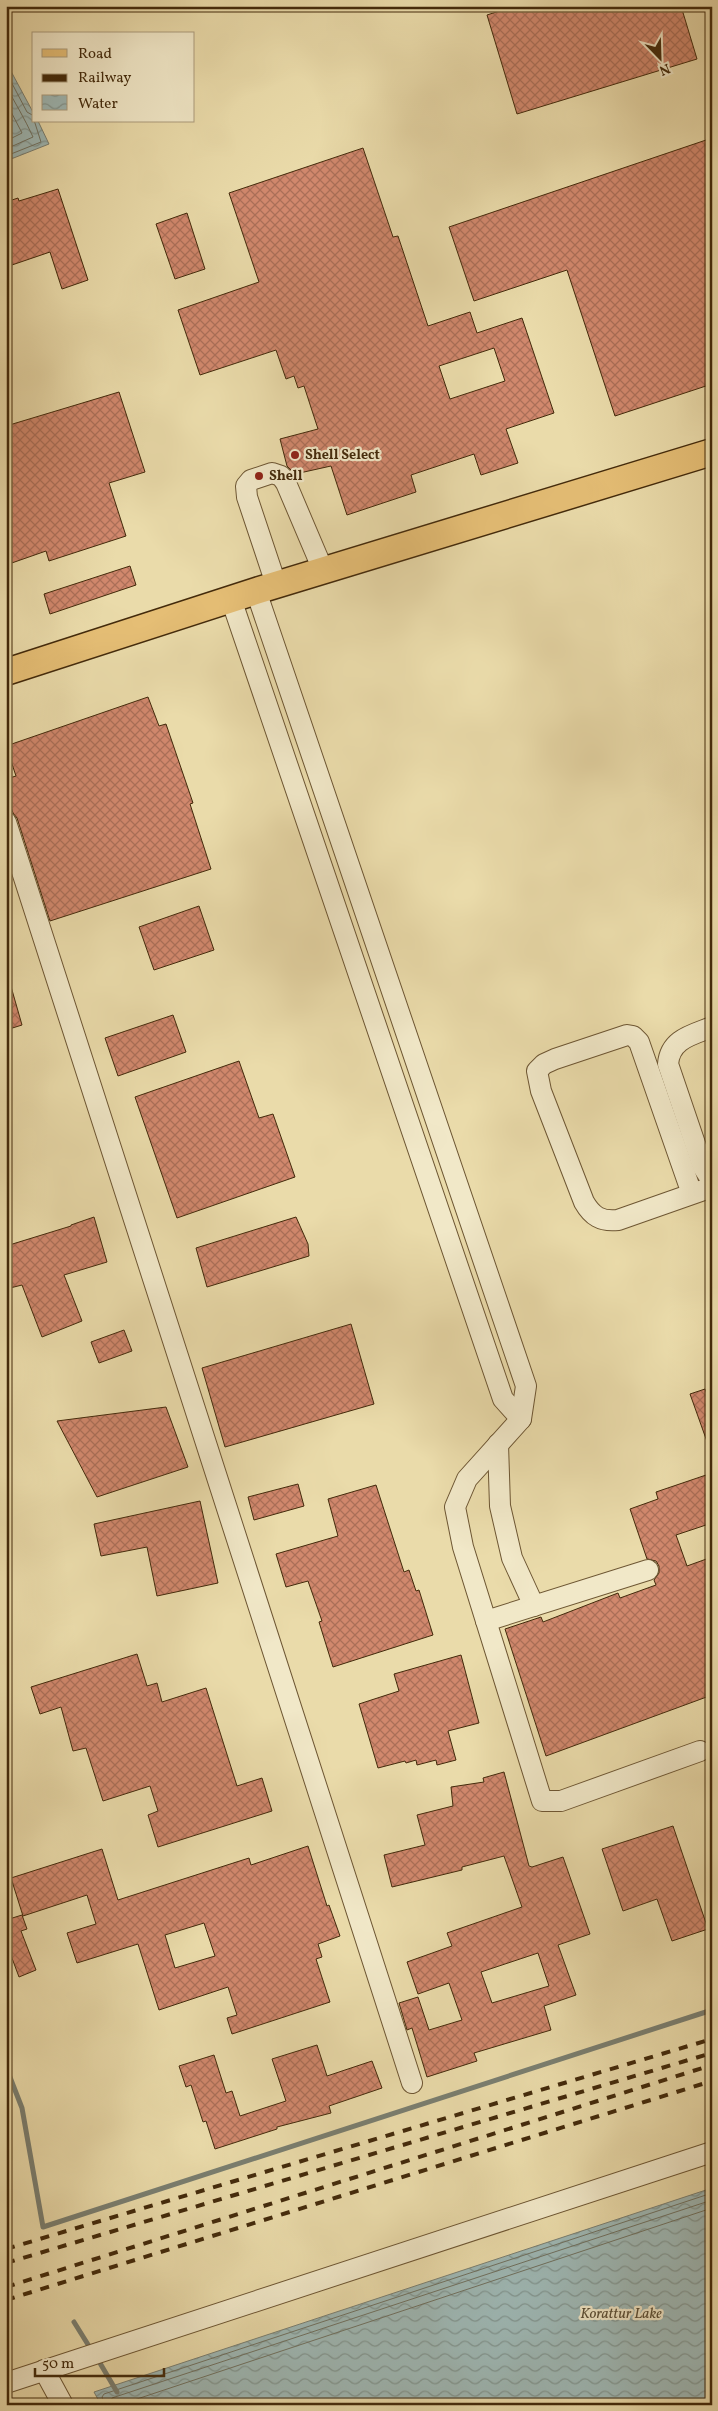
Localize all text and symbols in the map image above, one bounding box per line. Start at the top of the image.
legend [32,32,195,122]
north arrow [636,32,686,82]
text: Road [78,44,112,65]
text: N [656,58,673,79]
text: Railway [78,68,131,89]
text: Water [78,94,118,115]
place label: Shell Select [305,446,380,465]
marker: Shell Select [289,449,301,461]
place label: Shell [269,467,303,486]
marker: Shell [253,470,265,482]
water label: Korattur Lake [580,2304,662,2325]
scale bar [35,2346,164,2378]
text: 50 m [42,2354,74,2375]

